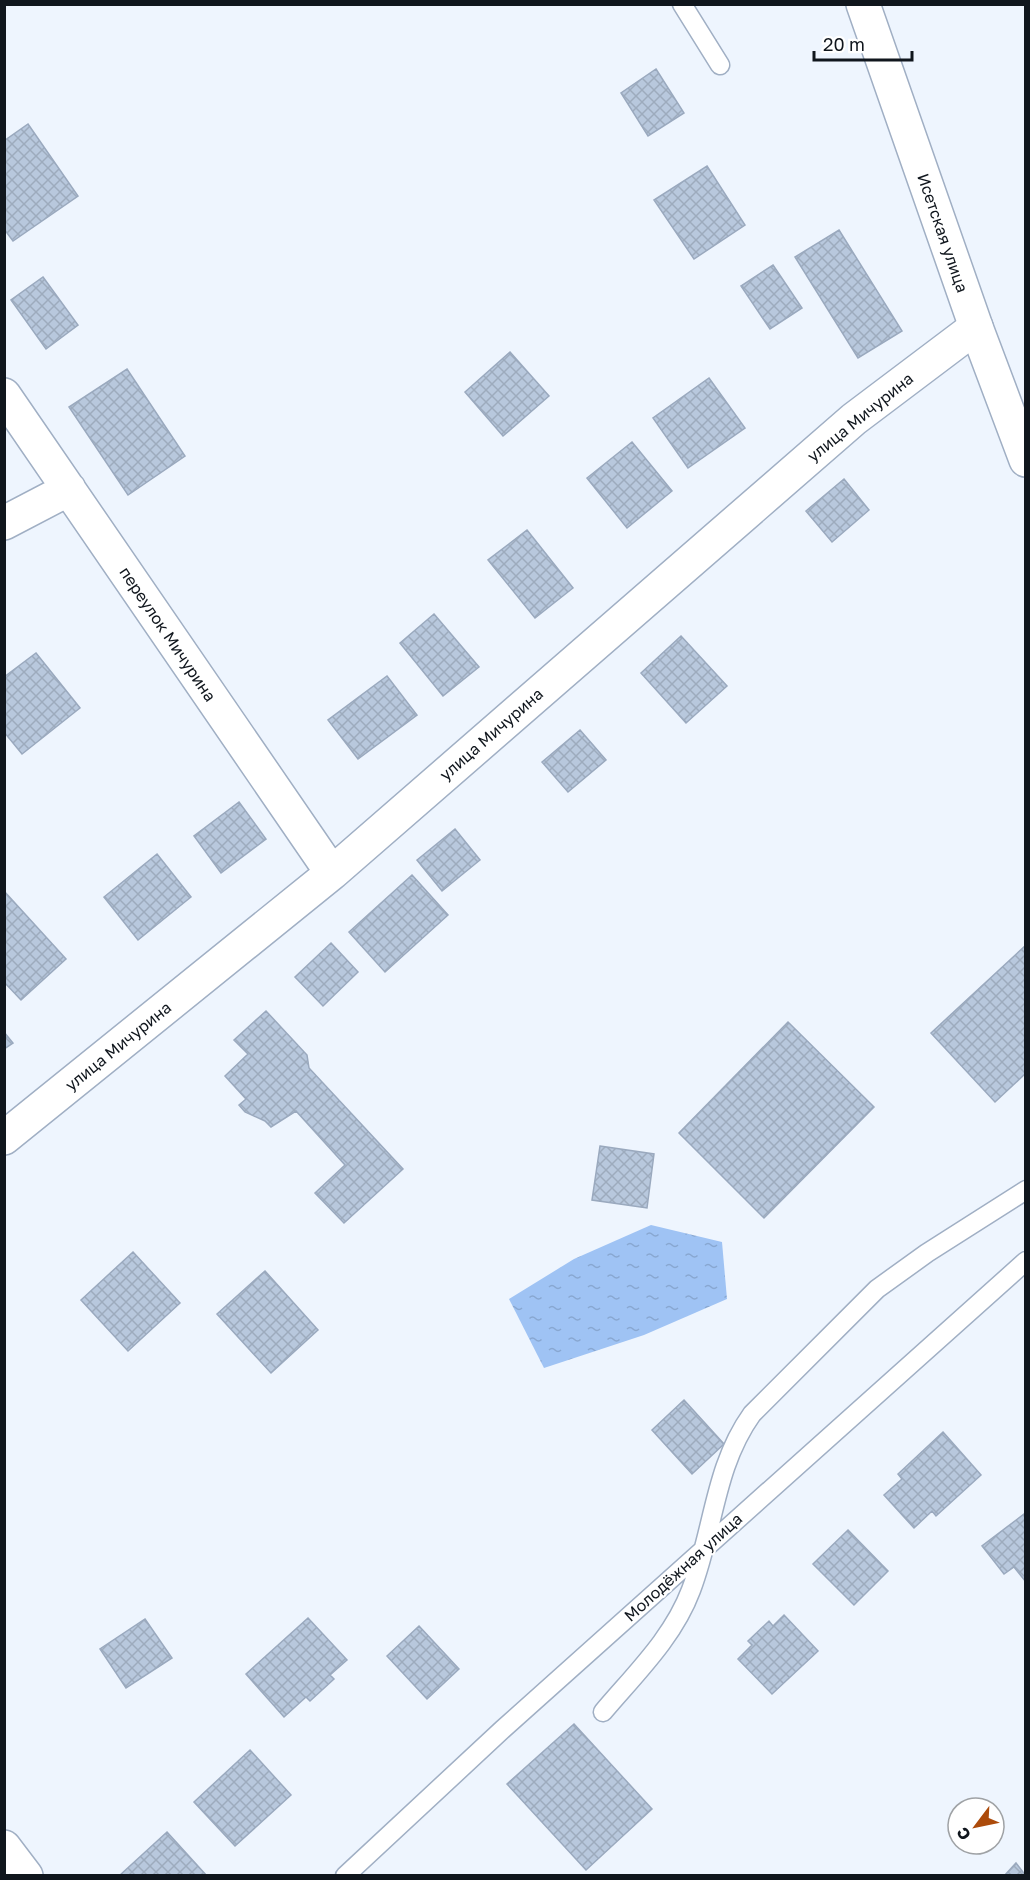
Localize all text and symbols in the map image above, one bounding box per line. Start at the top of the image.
scale bar [814,24,912,62]
text: 20 m [823,33,865,55]
street label: Исетская улица [913,171,973,295]
street label: улица Мичурина [803,368,917,466]
street label: переулок Мичурина [115,563,221,705]
street label: улица Мичурина [435,684,547,784]
street label: улица Мичурина [61,997,175,1095]
street label: Молодёжная улица [620,1509,746,1625]
north arrow [946,1796,1006,1856]
text: С [952,1824,975,1844]

